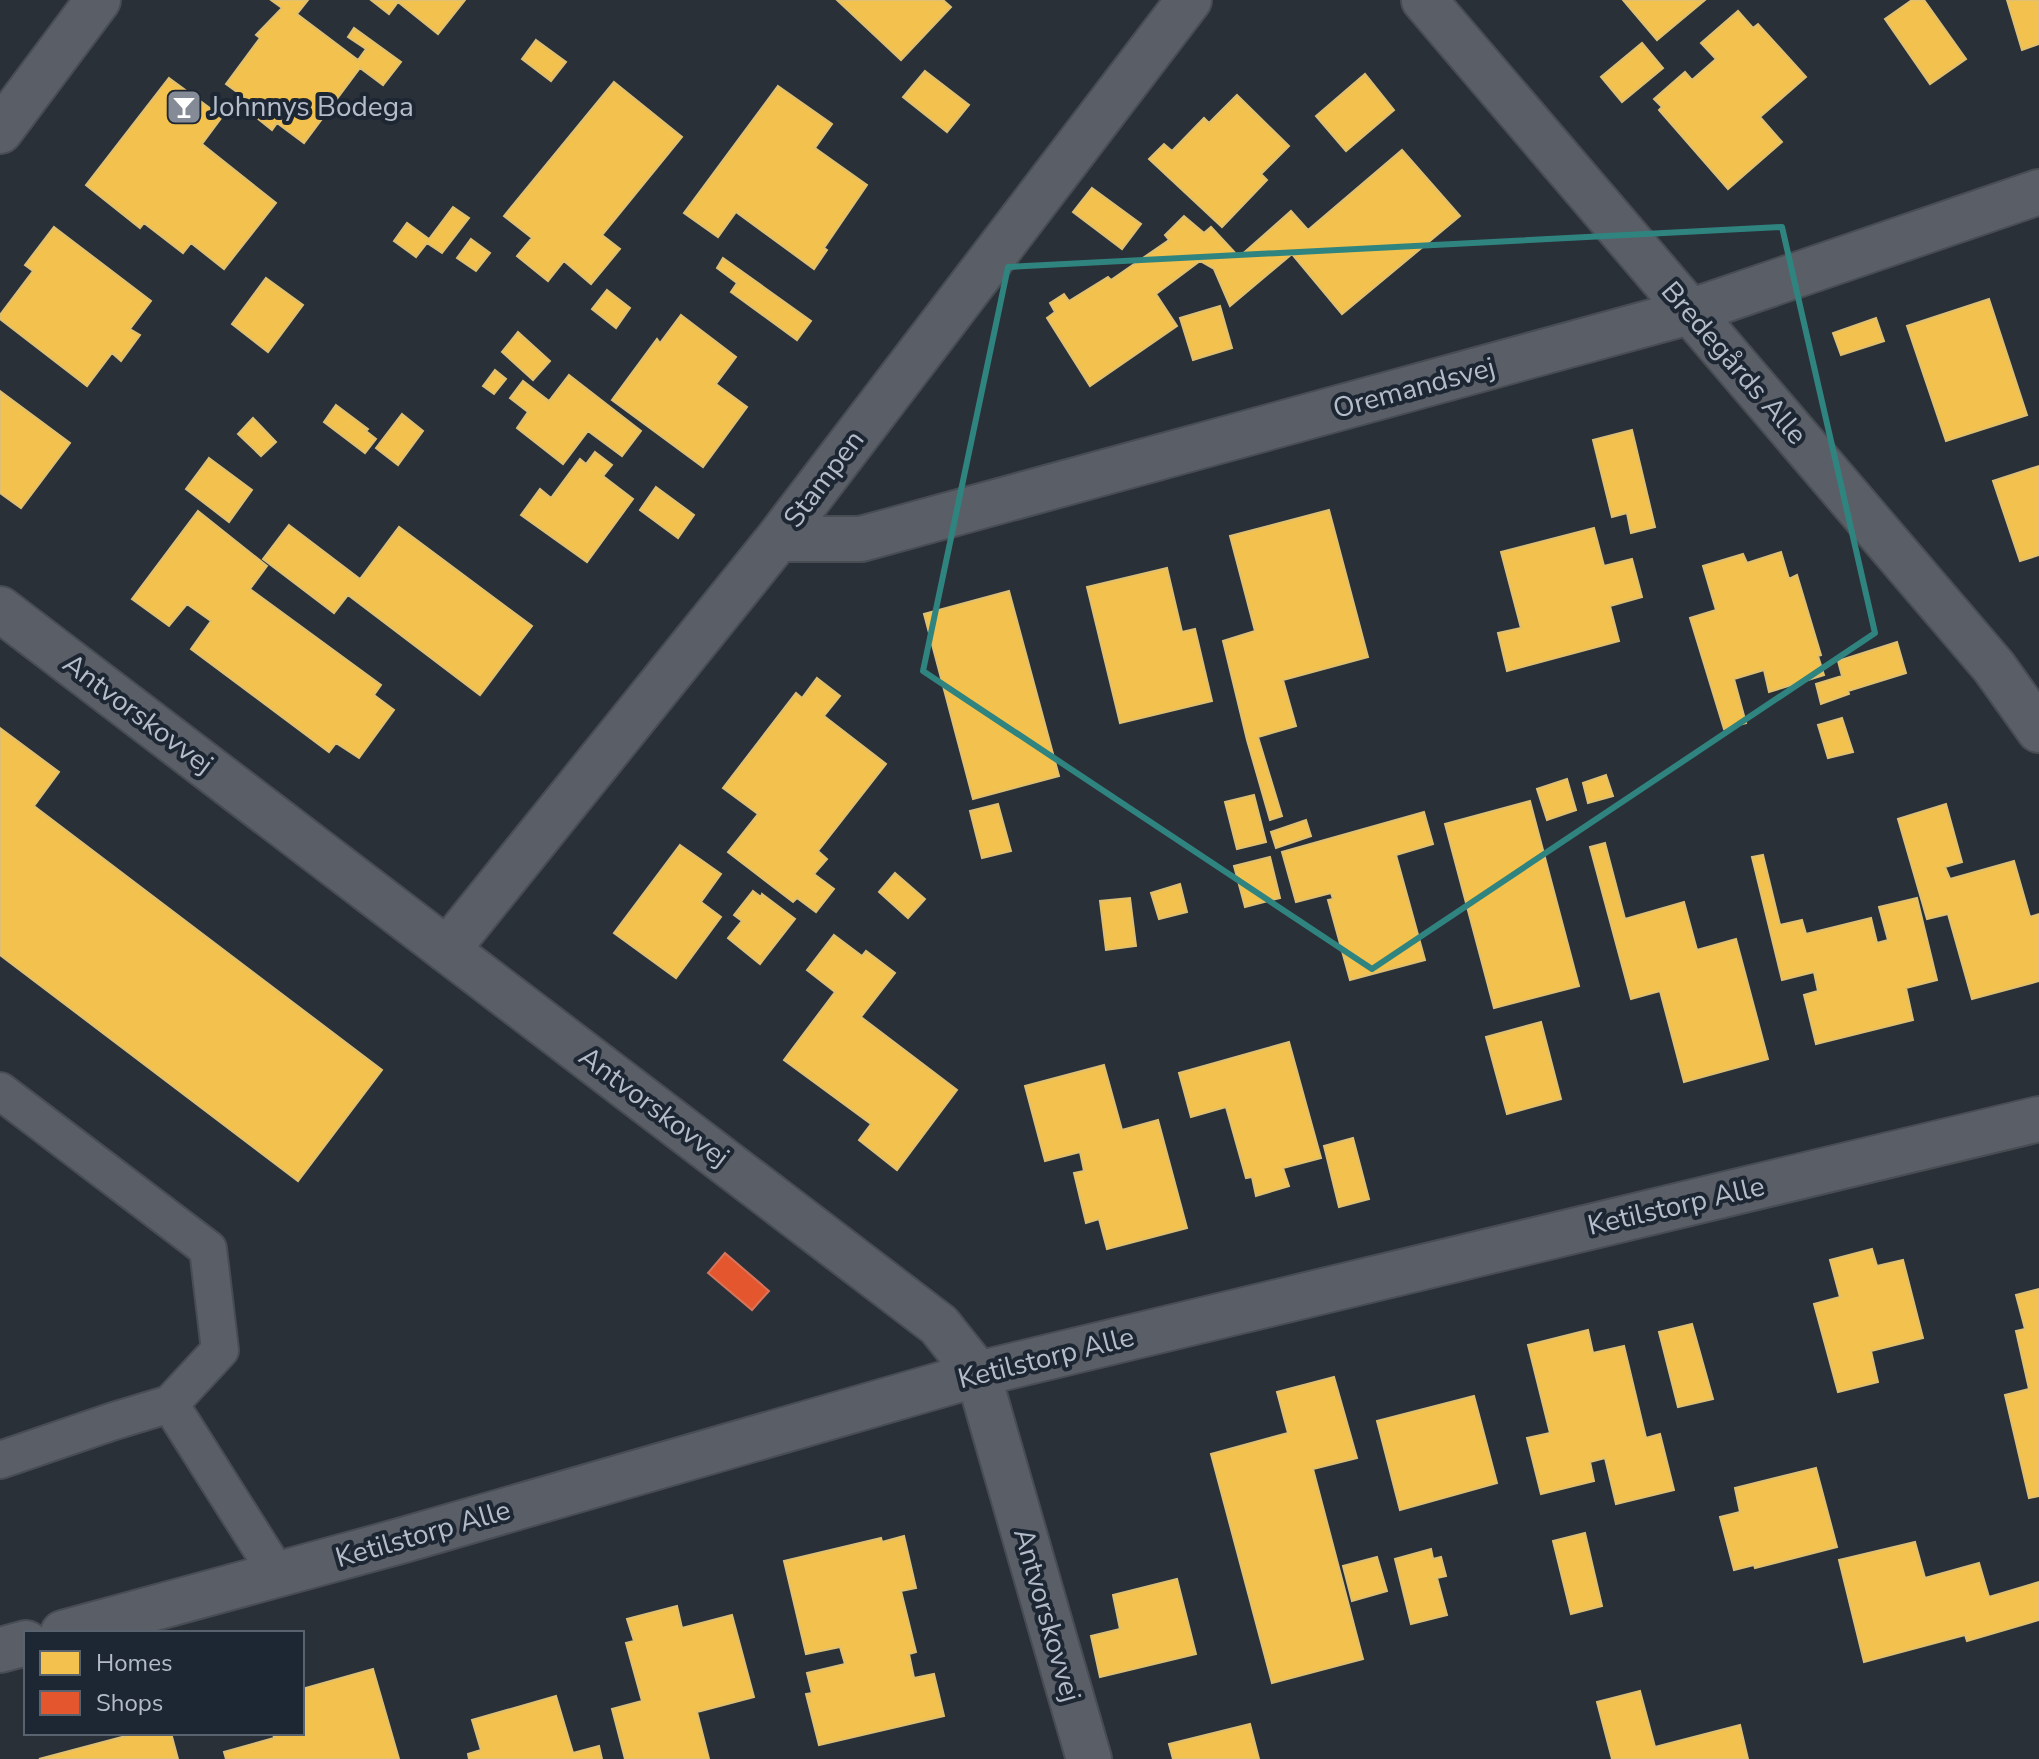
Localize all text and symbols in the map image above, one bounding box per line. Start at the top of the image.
bar icon: Johnnys Bodega [165,88,203,126]
place label: Johnnys Bodega [209,88,414,126]
street label: Bredegårds Alle [1653,273,1815,453]
street label: Oremandsvej [1329,348,1499,428]
street label: Stampen [775,422,873,536]
street label: Antvorskovvej [55,645,221,783]
street label: Antvorskovvej [571,1038,737,1176]
street label: Ketilstorp Alle [1584,1167,1768,1245]
street label: Ketilstorp Alle [954,1318,1138,1398]
street label: Ketilstorp Alle [331,1491,515,1577]
street label: Antvorskovvej [1004,1524,1090,1706]
legend [24,1631,304,1735]
text: Homes [96,1647,172,1679]
text: Shops [96,1687,163,1719]

